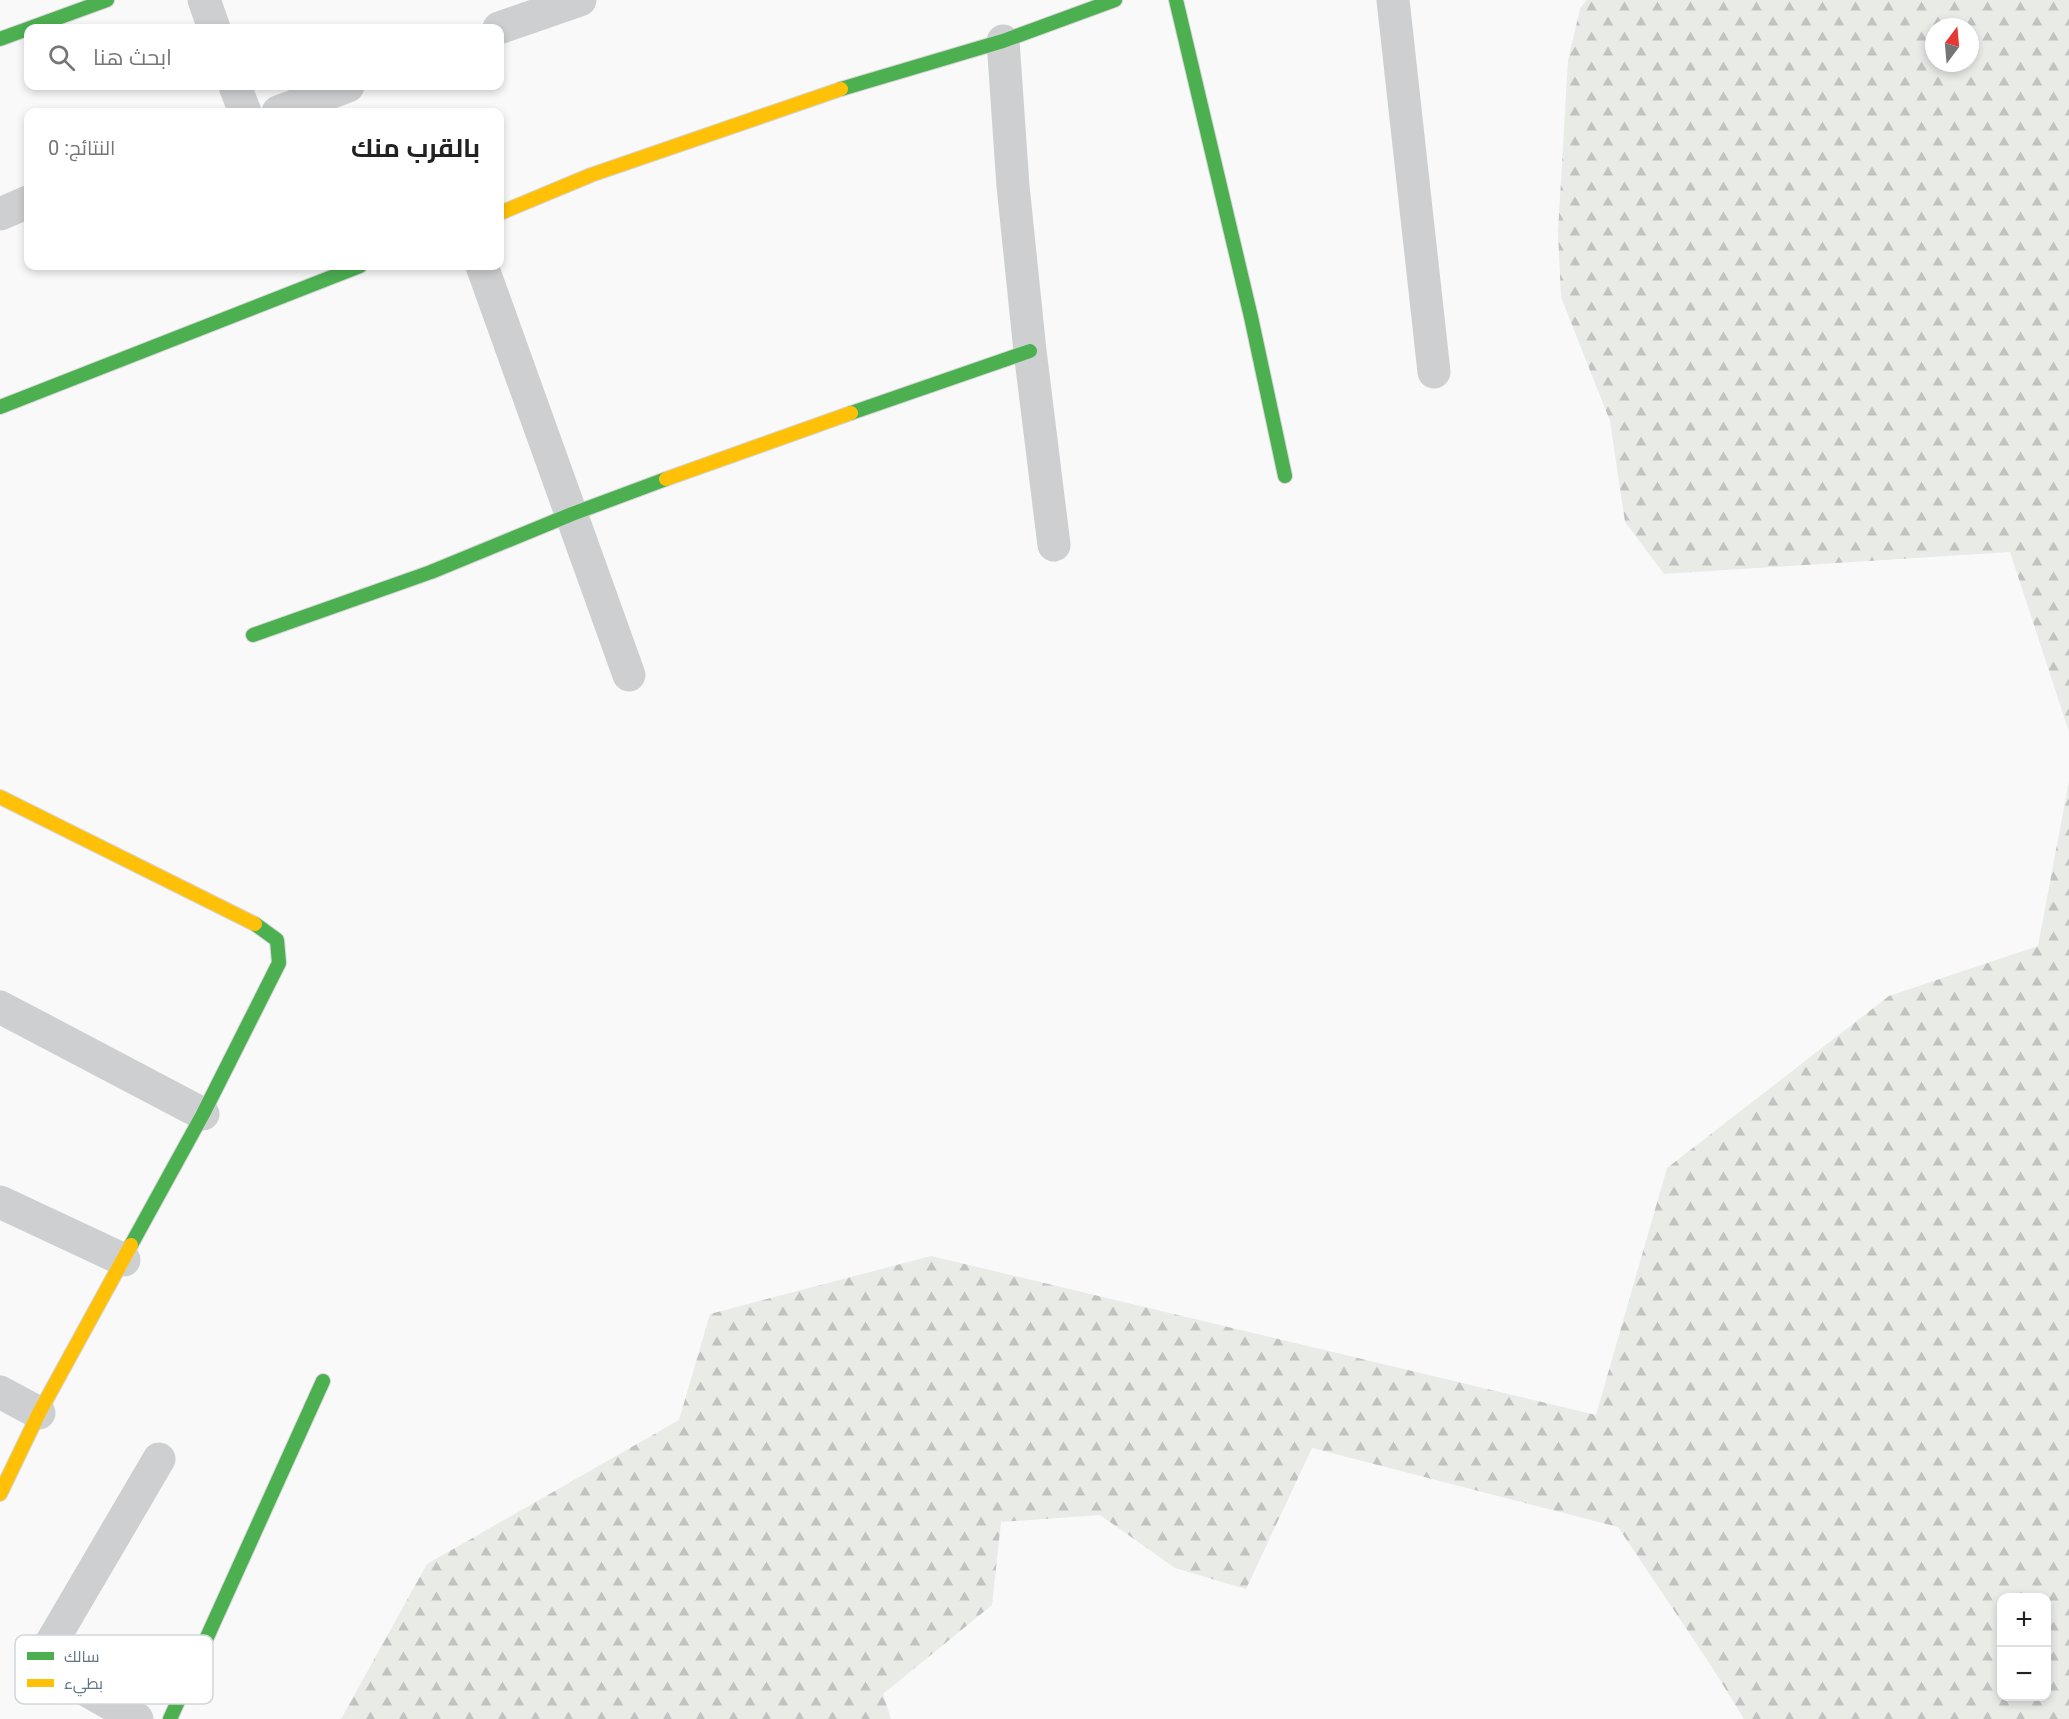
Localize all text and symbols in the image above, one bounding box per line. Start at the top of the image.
north arrow [1925,18,1979,72]
search box [24,24,504,90]
icon: search [45,41,78,74]
text: ابحث هنا [93,45,172,70]
text: بالقرب منك [351,133,480,163]
text: النتائج: 0 [48,136,116,160]
map controls [1997,1593,2051,1701]
button: + [1997,1593,2051,1647]
legend [15,1635,213,1704]
text: سالك [64,1647,99,1666]
button: − [1997,1647,2051,1701]
text: بطيء [64,1674,103,1697]

